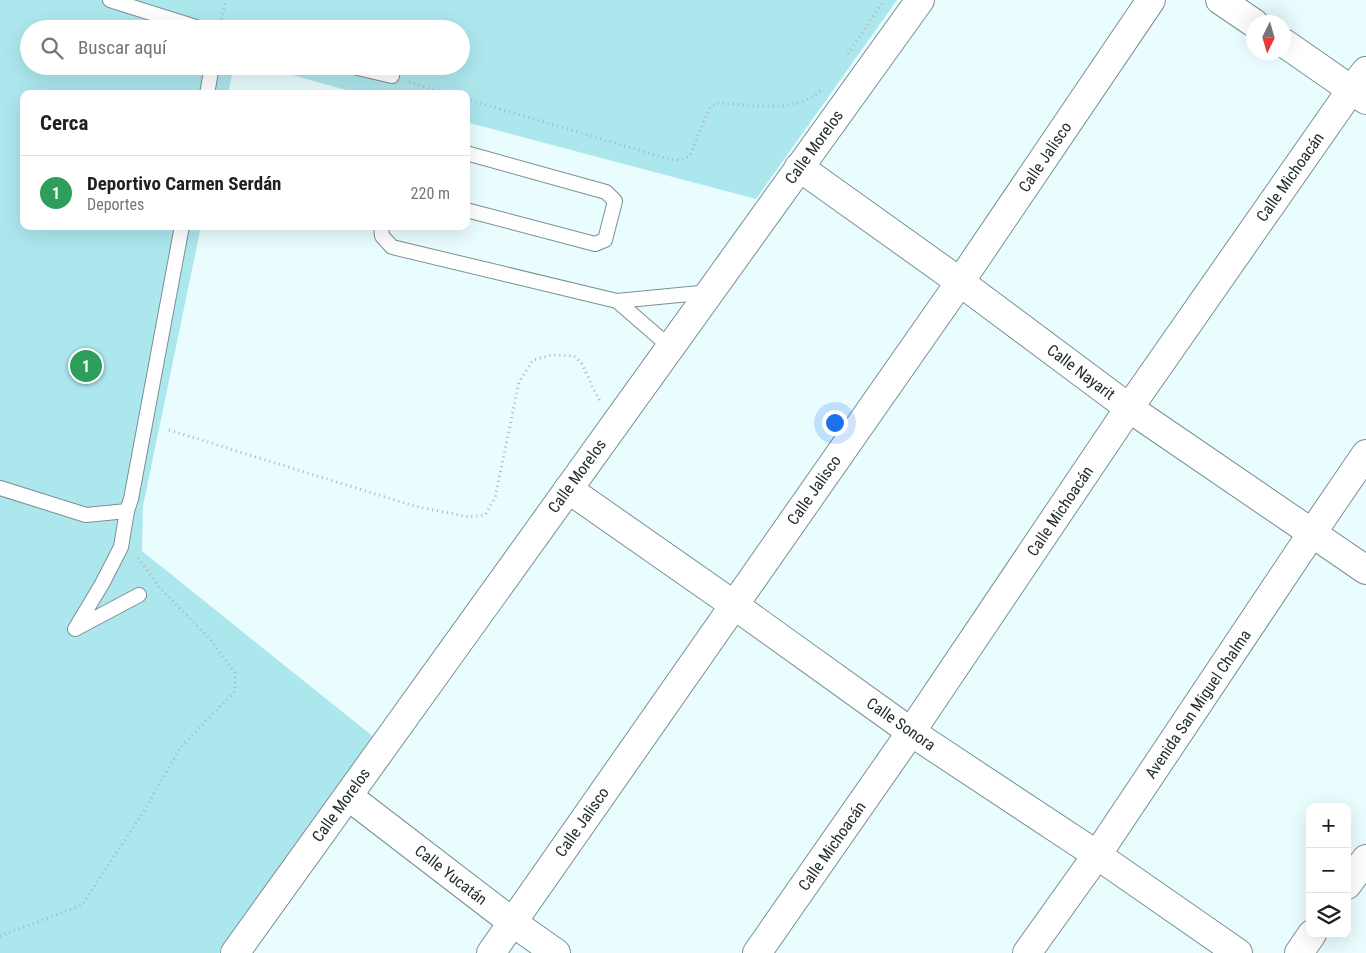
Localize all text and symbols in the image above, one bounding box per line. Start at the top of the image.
north arrow [1246,15,1291,60]
search box [20,20,470,75]
icon: search [38,34,66,62]
text: Buscar aquí [78,36,167,59]
street label: Calle Morelos [781,106,847,188]
text: Cerca [40,111,88,135]
street label: Calle Jalisco [1015,118,1075,196]
street label: Calle Michoacán [1252,129,1328,225]
text: Deportivo Carmen Serdán [87,172,281,195]
text: 1 [52,184,60,203]
text: 220 m [411,184,450,203]
text: Deportes [87,195,144,214]
street label: Calle Nayarit [1043,340,1119,404]
pin: 1 [70,347,102,385]
your location [822,410,848,436]
street label: Calle Morelos [544,435,610,517]
street label: Calle Jalisco [783,451,845,529]
street label: Calle Michoacán [1023,462,1097,560]
street label: Avenida San Miguel Chalma [1141,626,1255,782]
street label: Calle Sonora [863,693,939,755]
street label: Calle Morelos [308,764,374,846]
street label: Calle Jalisco [551,783,613,861]
street label: Calle Michoacán [794,798,870,894]
map controls [1306,803,1351,938]
button: + [1306,803,1351,848]
street label: Calle Yucatán [411,841,491,909]
button: − [1306,848,1351,893]
button: layers [1306,893,1351,938]

